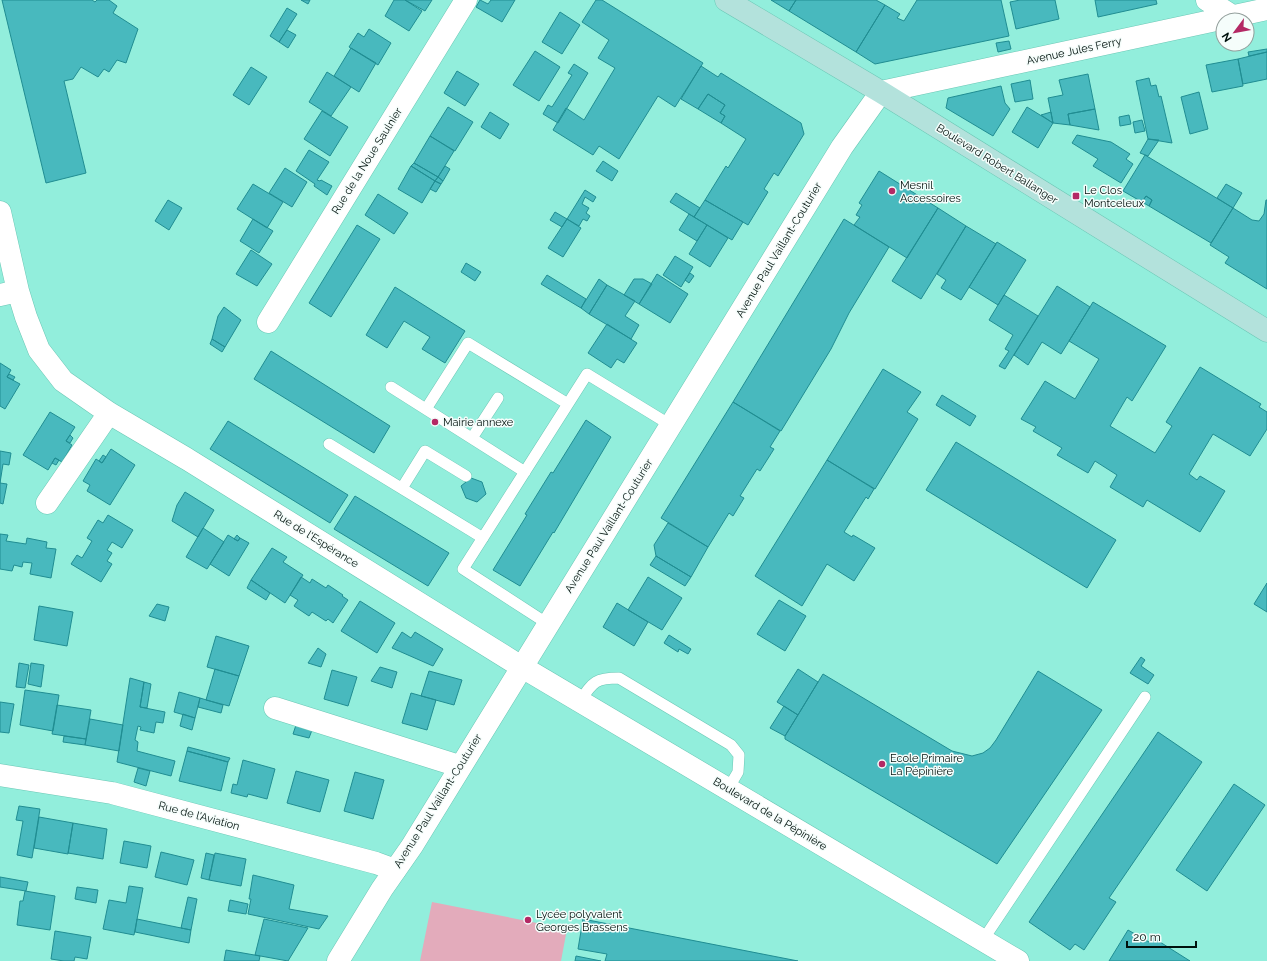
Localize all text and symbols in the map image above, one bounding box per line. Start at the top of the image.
north arrow [1215,12,1255,52]
text: N [1219,30,1235,44]
street label: Avenue Jules Ferry [1025,35,1123,67]
street label: Rue de la Noue Saulnier [329,105,405,217]
street label: Boulevard Robert Ballanger [934,121,1060,207]
place label: Mesnil Accessoires [900,179,961,205]
street label: Avenue Paul Vaillant-Couturier [733,180,825,320]
place label: Le Clos Montceleux [1084,184,1144,210]
marker: Mesnil Accessoires [887,186,897,196]
marker: Le Clos Montceleux [1071,191,1081,201]
place label: Mairie annexe [443,416,514,429]
marker: Mairie annexe [430,417,440,427]
street label: Avenue Paul Vaillant-Couturier [562,457,656,595]
street label: Rue de l'Espérance [271,508,361,571]
street label: Avenue Paul Vaillant-Couturier [391,732,485,870]
place label: Ecole Primaire La Pépinière [890,752,964,778]
marker: Ecole Primaire La Pépinière [877,759,887,769]
street label: Boulevard de la Pépinière [711,775,830,853]
street label: Rue de l'Aviation [157,799,241,833]
place label: Lycée polyvalent Georges Brassens [536,908,628,934]
marker: Lycée polyvalent Georges Brassens [523,915,533,925]
scale bar [1127,923,1196,949]
text: 20 m [1133,930,1161,944]

